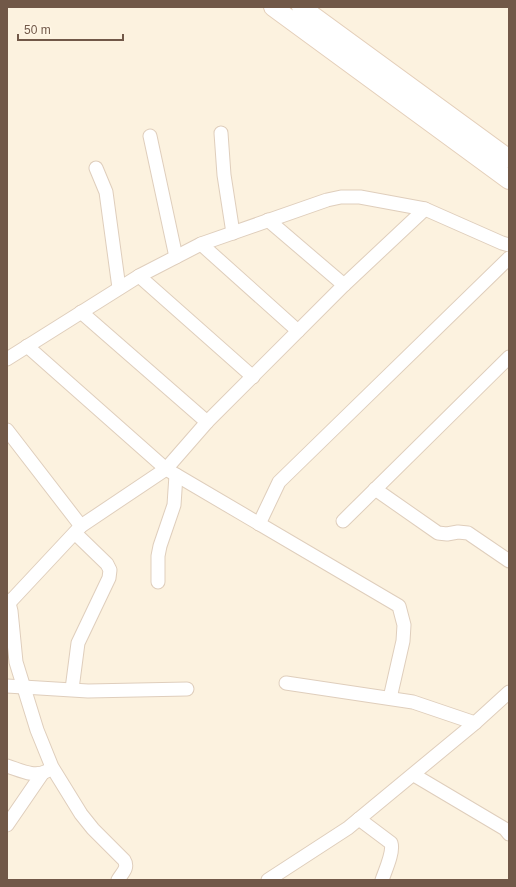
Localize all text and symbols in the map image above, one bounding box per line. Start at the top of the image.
scale bar [18,16,123,42]
text: 50 m [24,23,51,37]

